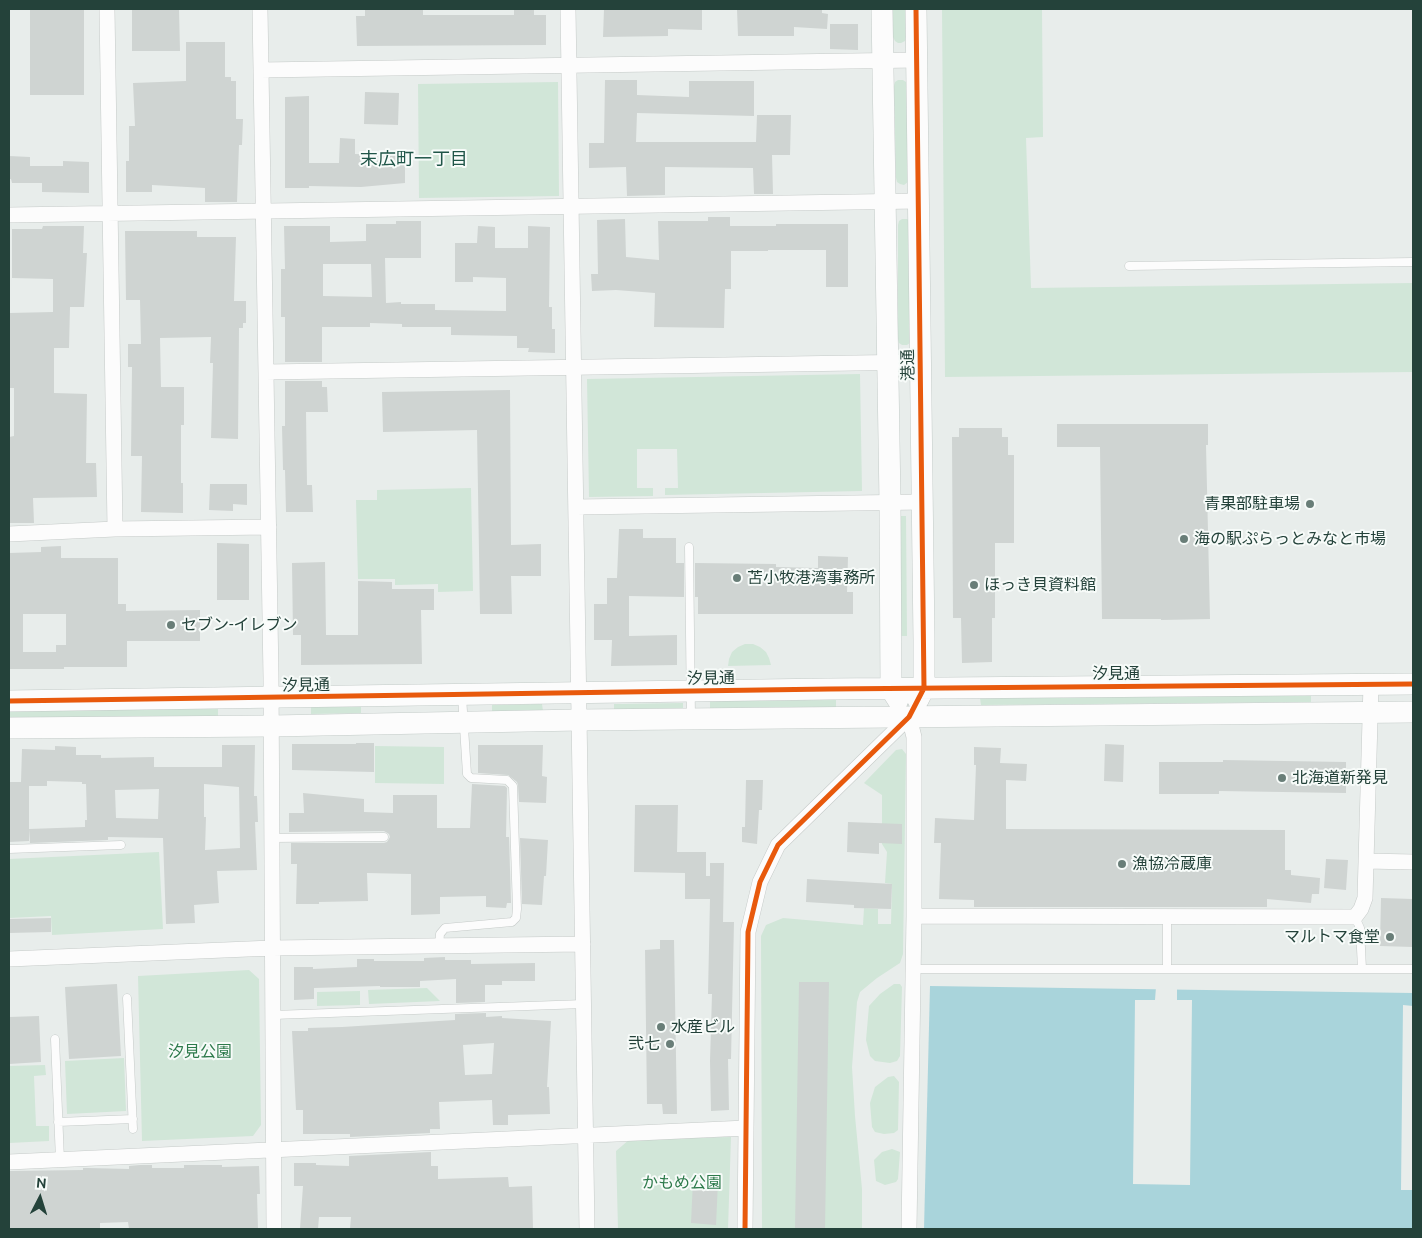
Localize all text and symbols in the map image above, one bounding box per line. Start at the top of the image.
district label: 末広町一丁目 [360,148,468,170]
street label: 港通 [898,349,918,381]
place label: 青果部駐車場 [1204,494,1300,514]
marker: 青果部駐車場 [1304,498,1316,510]
place label: 海の駅ぷらっとみなと市場 [1194,529,1386,549]
marker: 海の駅ぷらっとみなと市場 [1178,533,1190,545]
place label: 苫小牧港湾事務所 [747,568,875,588]
marker: 苫小牧港湾事務所 [731,572,743,584]
place label: ほっき貝資料館 [984,575,1096,595]
marker: ほっき貝資料館 [968,579,980,591]
place label: セブン-イレブン [181,615,298,635]
marker: セブン-イレブン [165,619,177,631]
street label: 汐見通 [1092,664,1140,684]
street label: 汐見通 [687,668,735,688]
street label: 汐見通 [282,675,330,695]
place label: 北海道新発見 [1292,768,1388,788]
marker: 北海道新発見 [1276,772,1288,784]
place label: 漁協冷蔵庫 [1132,854,1212,874]
marker: 漁協冷蔵庫 [1116,858,1128,870]
place label: マルトマ食堂 [1284,927,1380,947]
marker: マルトマ食堂 [1384,931,1396,943]
place label: 水産ビル [671,1017,735,1037]
marker: 水産ビル [655,1021,667,1033]
place label: 弐七 [628,1034,660,1054]
marker: 弐七 [664,1038,676,1050]
park label: 汐見公園 [168,1042,232,1062]
north arrow [15,1173,65,1223]
park label: かもめ公園 [642,1173,722,1193]
text: N [35,1175,47,1191]

